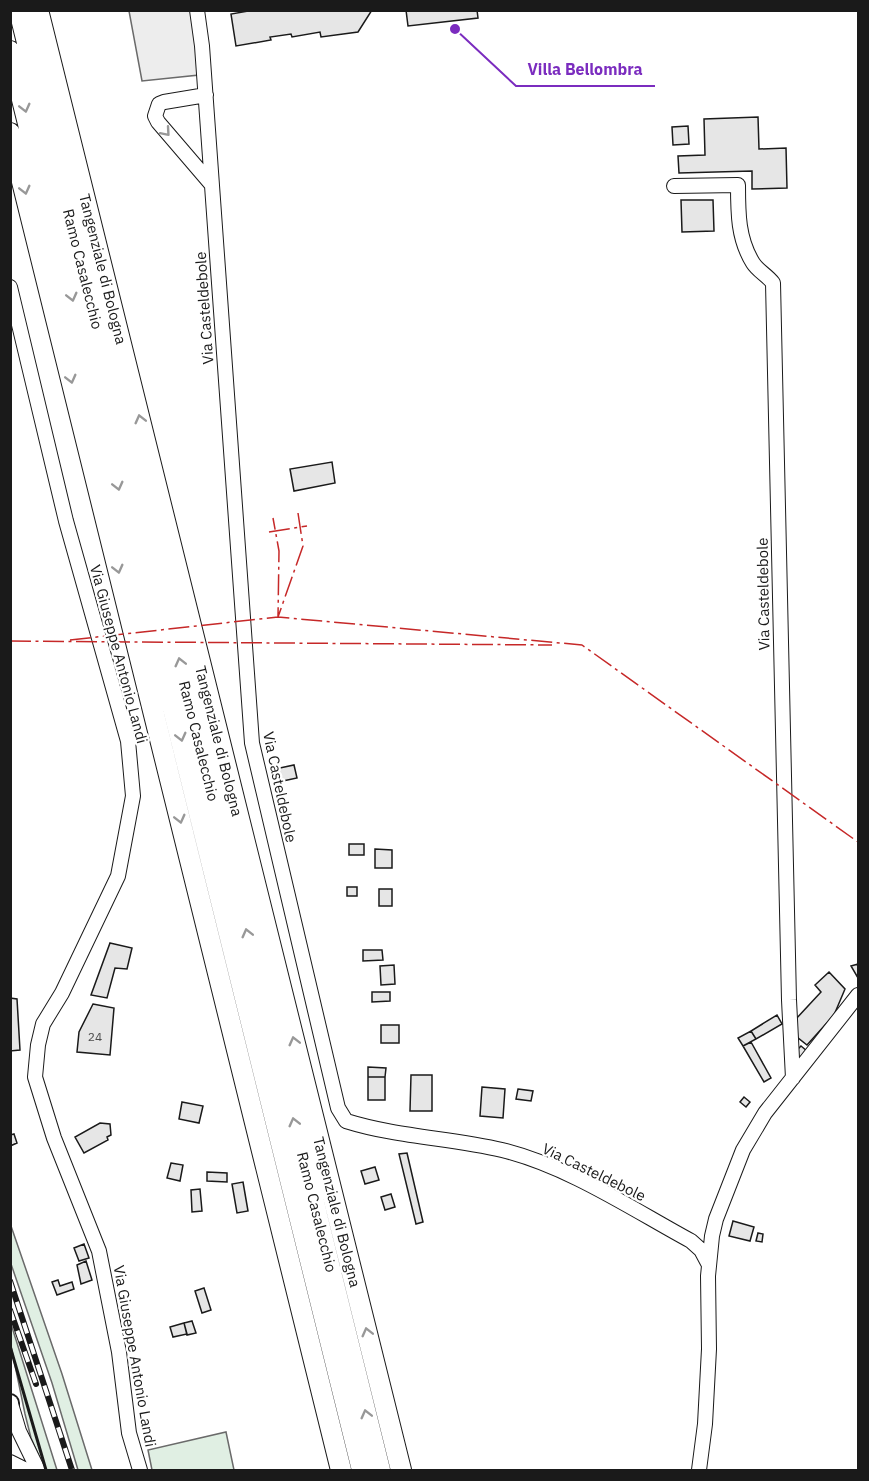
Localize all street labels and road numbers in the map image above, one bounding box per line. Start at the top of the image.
street label: Tangenziale di Bologna [75,192,131,346]
street label: Ramo Casalecchio [59,207,107,331]
street label: Via Casteldebole [191,251,217,365]
street label: Via Casteldebole [753,537,773,651]
street label: Via Giuseppe Antonio Landi [86,563,152,745]
street label: Tangenziale di Bologna [191,664,247,818]
street label: Ramo Casalecchio [175,679,223,803]
street label: Via Casteldebole [259,730,301,844]
street label: Tangenziale di Bologna [309,1135,365,1289]
street label: Via Casteldebole [539,1139,649,1205]
street label: Ramo Casalecchio [293,1150,341,1274]
street label: Via Giuseppe Antonio Landi [110,1264,160,1448]

